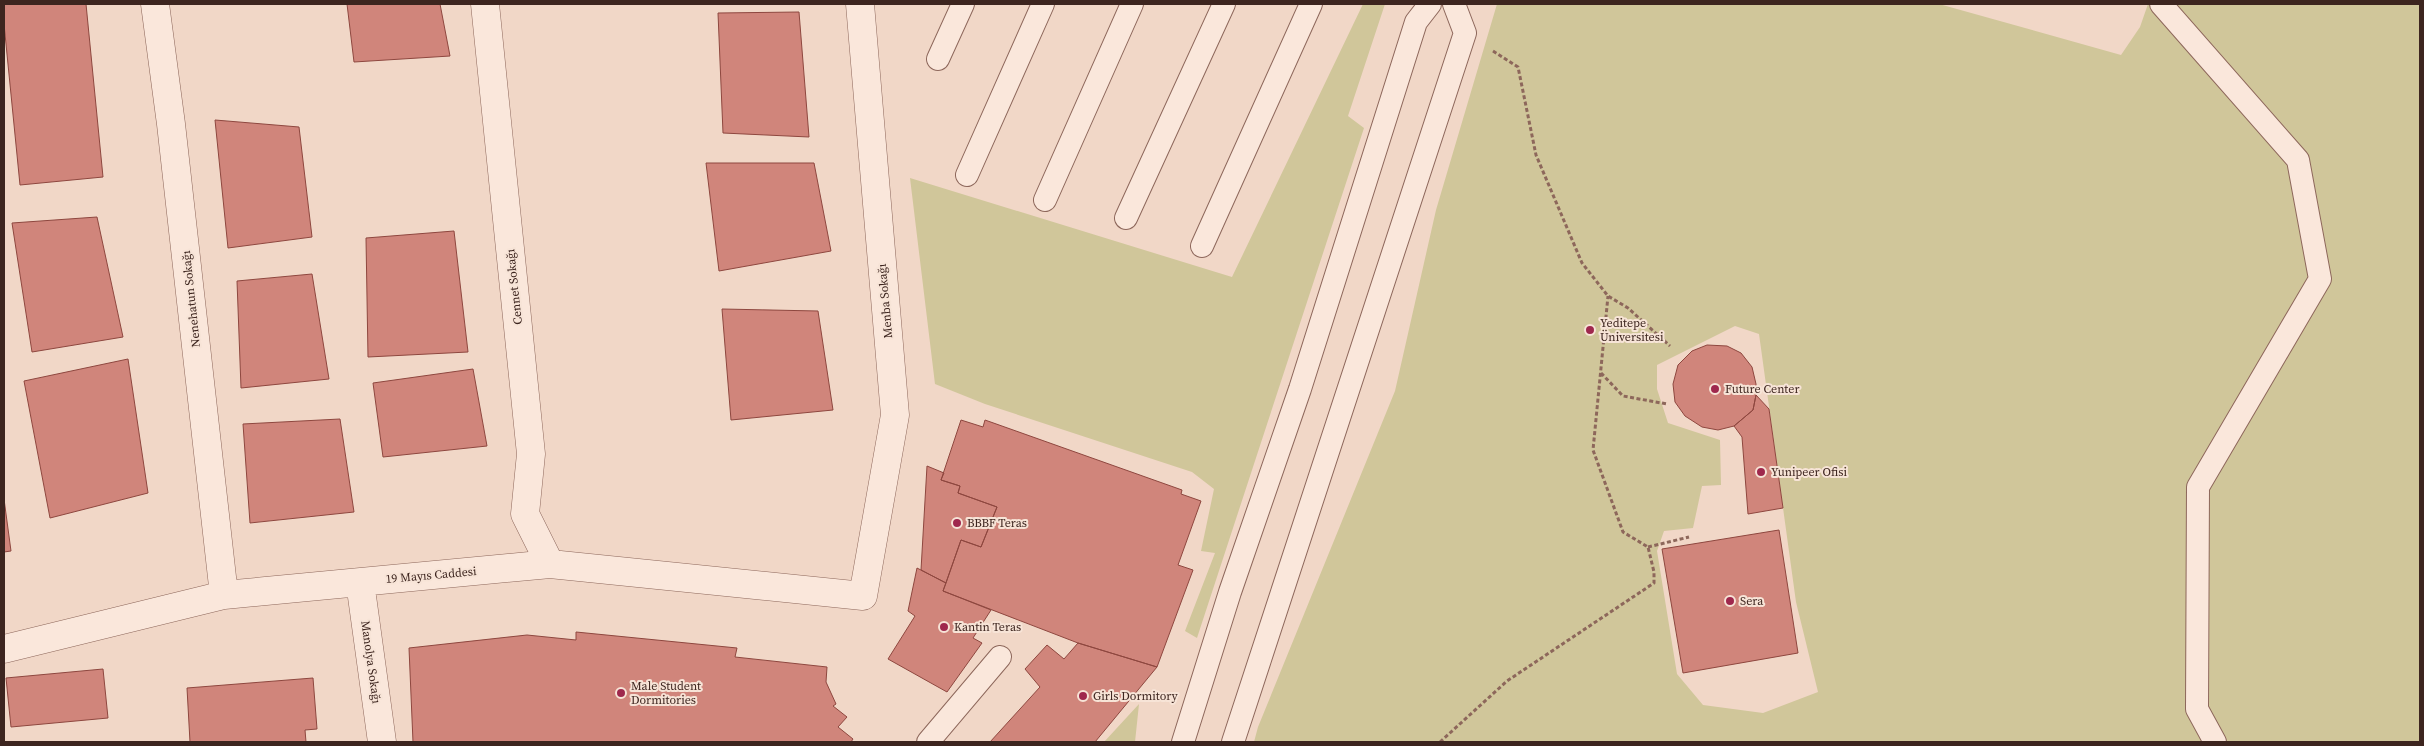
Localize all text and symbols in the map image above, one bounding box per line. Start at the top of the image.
street label: Cennet Sokağı [502,248,526,326]
street label: Nenehatun Sokağı [178,249,204,348]
street label: Menba Sokağı [874,263,896,339]
place label: Yeditepe Üniversitesi [1600,315,1664,345]
marker: Yeditepe Üniversitesi [1584,324,1596,336]
place label: Future Center [1725,381,1799,397]
marker: Future Center [1709,383,1721,395]
place label: Yunipeer Ofisi [1771,464,1847,480]
marker: Yunipeer Ofisi [1755,466,1767,478]
place label: BBBF Teras [967,515,1027,531]
marker: BBBF Teras [951,517,963,529]
street label: 19 Mayıs Caddesi [385,563,478,587]
place label: Sera [1740,593,1764,609]
marker: Sera [1724,595,1736,607]
street label: Manolya Sokağı [357,619,385,705]
place label: Kantin Teras [954,619,1021,635]
marker: Kantin Teras [938,621,950,633]
place label: Male Student Dormitories [631,678,701,708]
marker: Male Student Dormitories [615,687,627,699]
place label: Girls Dormitory [1093,688,1179,704]
marker: Girls Dormitory [1077,690,1089,702]

